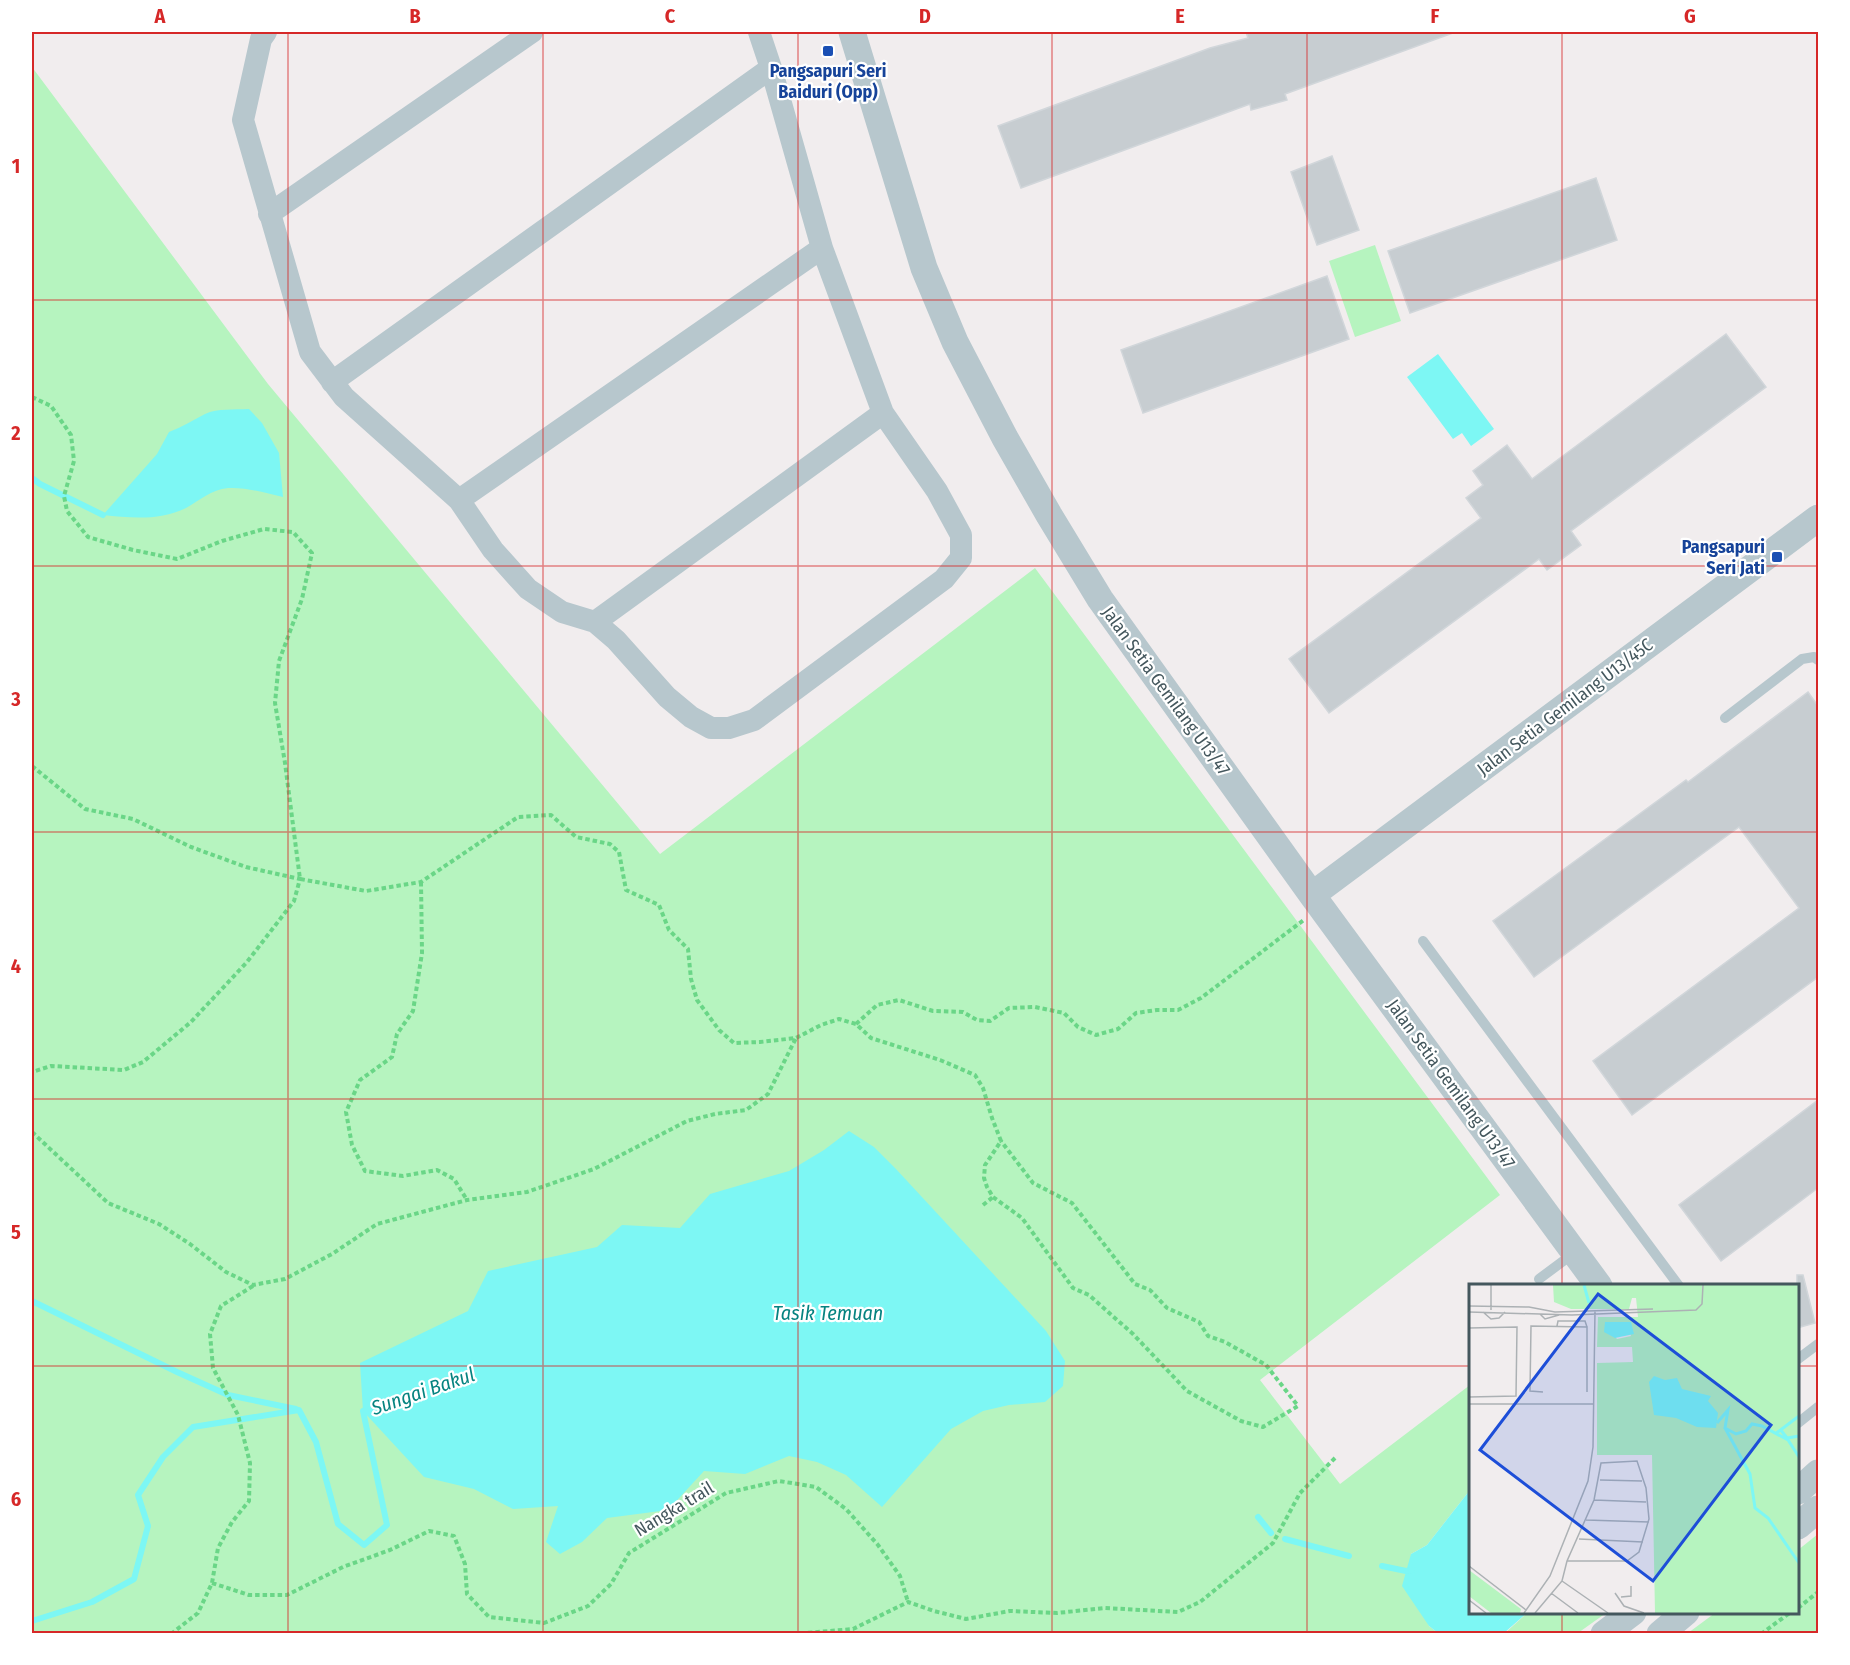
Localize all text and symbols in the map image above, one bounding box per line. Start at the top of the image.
text: A [154,4,167,28]
text: B [409,4,421,28]
text: C [665,4,676,28]
text: D [919,4,931,28]
text: E [1175,4,1185,28]
text: F [1431,4,1440,28]
text: G [1684,4,1696,28]
marker: Pangsapuri Seri Baiduri (Opp) [821,44,835,58]
place label: Pangsapuri Seri Baiduri (Opp) [770,60,886,103]
text: 1 [12,154,20,178]
text: 2 [10,421,21,445]
place label: Pangsapuri Seri Jati [1682,536,1765,579]
marker: Pangsapuri Seri Jati [1770,550,1784,564]
street label: Jalan Setia Gemilang U13/47 [1097,602,1235,780]
street label: Jalan Setia Gemilang U13/45C [1473,634,1657,780]
text: 3 [10,687,21,711]
text: 4 [11,954,21,978]
street label: Jalan Setia Gemilang U13/47 [1382,995,1520,1173]
text: 5 [11,1220,21,1244]
inset map [1469,1284,1799,1614]
water label: Tasik Temuan [773,1301,883,1325]
water label: Sungai Bakul [367,1362,478,1420]
street label: Nangka trail [630,1477,718,1541]
text: 6 [11,1487,21,1511]

